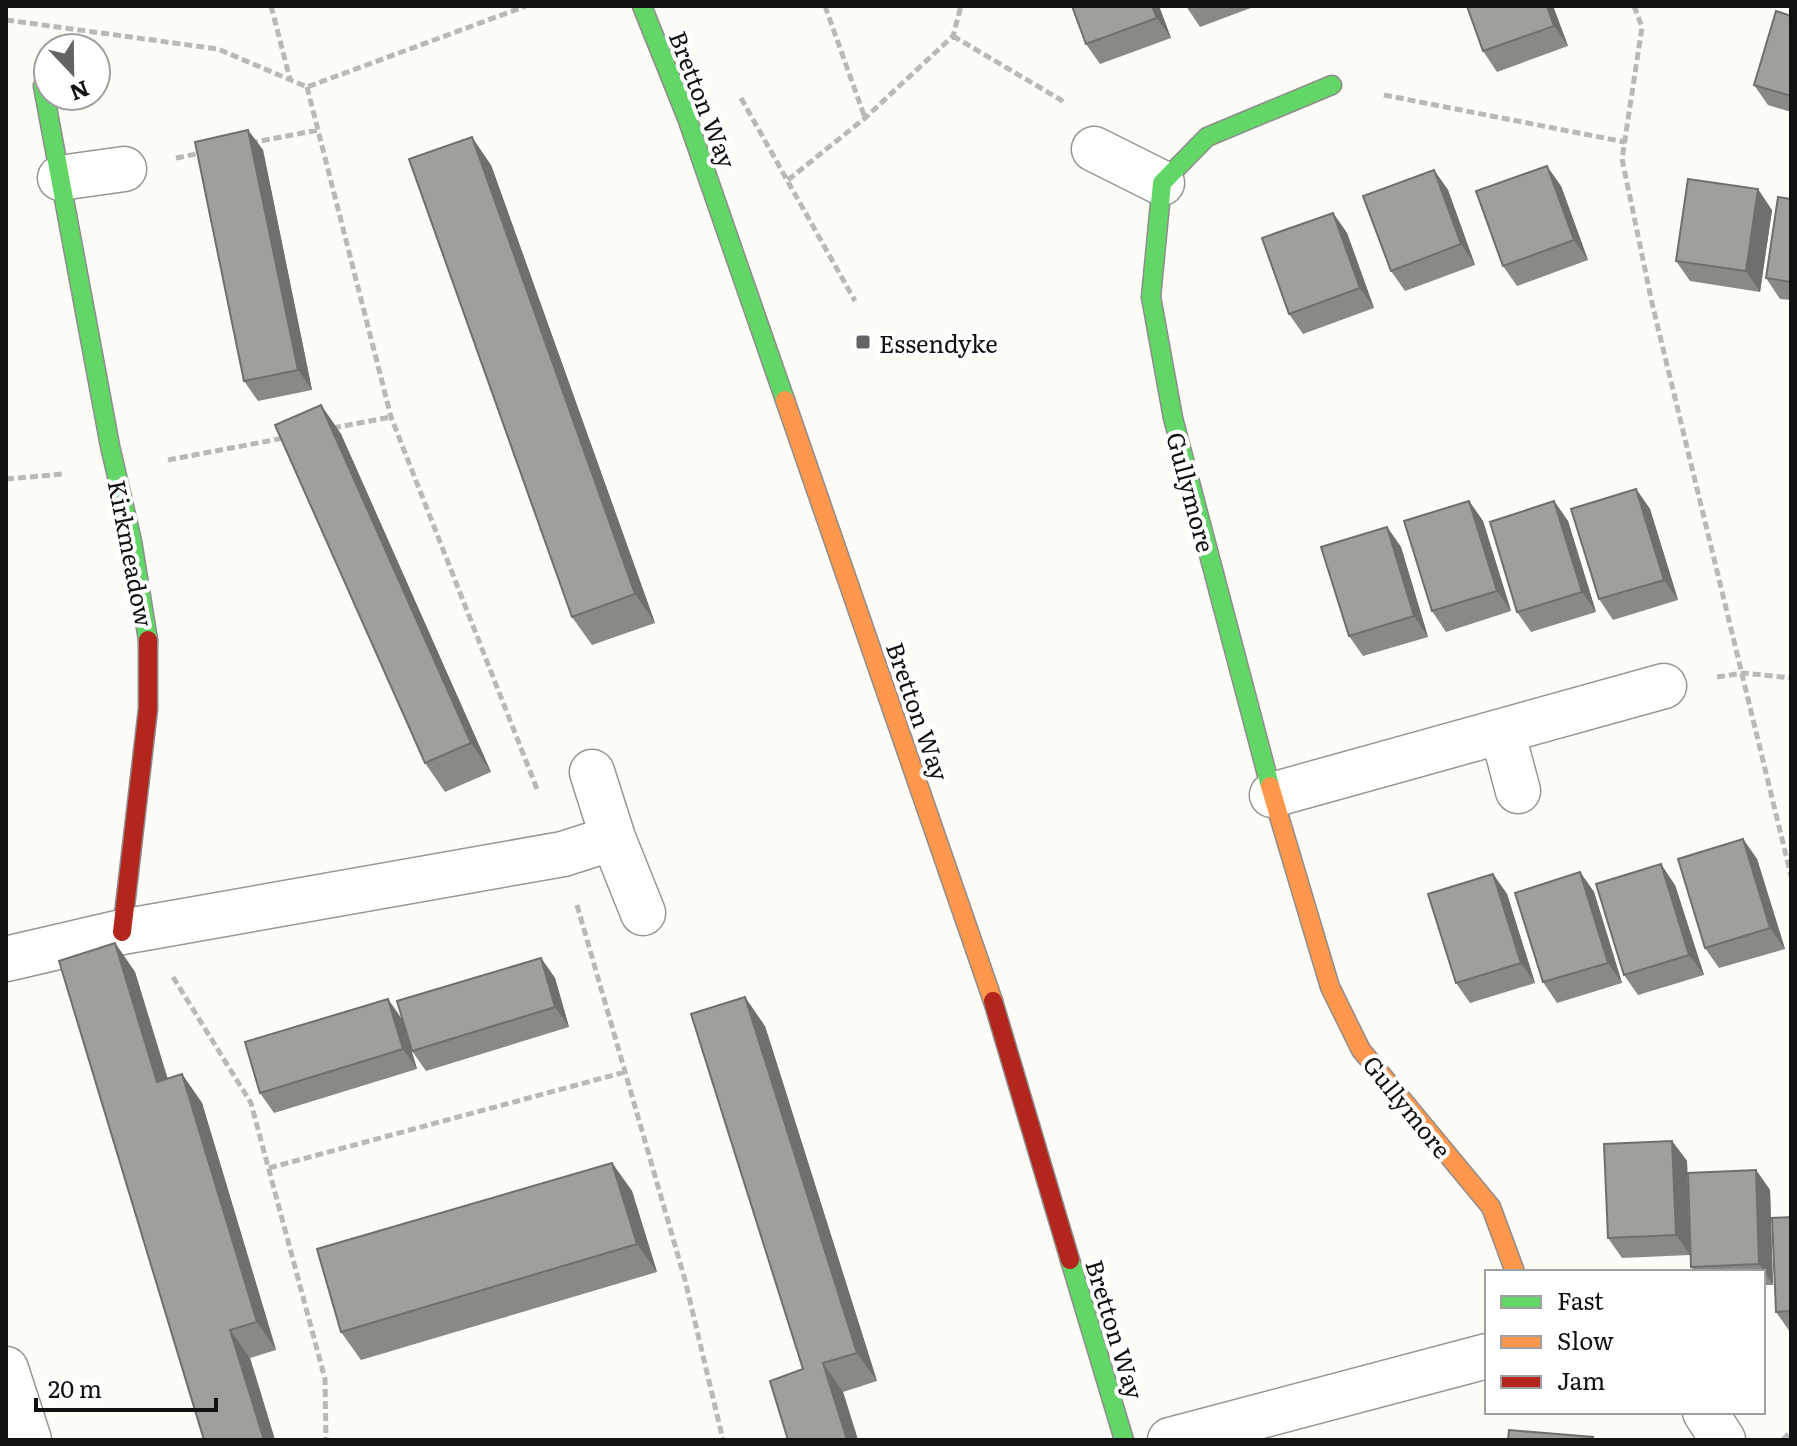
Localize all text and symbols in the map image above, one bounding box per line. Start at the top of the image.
street label: Bretton Way [662,25,746,173]
north arrow [32,32,112,112]
text: N [65,73,95,111]
place label: Essendyke [879,325,998,360]
marker: Essendyke [854,333,872,351]
street label: Gullymore [1159,428,1225,556]
street label: Kirkmeadow [101,477,163,630]
street label: Bretton Way [879,637,959,785]
street label: Gullymore [1356,1047,1460,1165]
street label: Bretton Way [1078,1255,1154,1403]
legend [1485,1270,1765,1414]
text: Fast [1557,1282,1604,1317]
text: Slow [1557,1322,1614,1357]
scale bar [36,1362,216,1412]
text: Jam [1557,1362,1605,1397]
text: 20 m [48,1370,102,1405]

